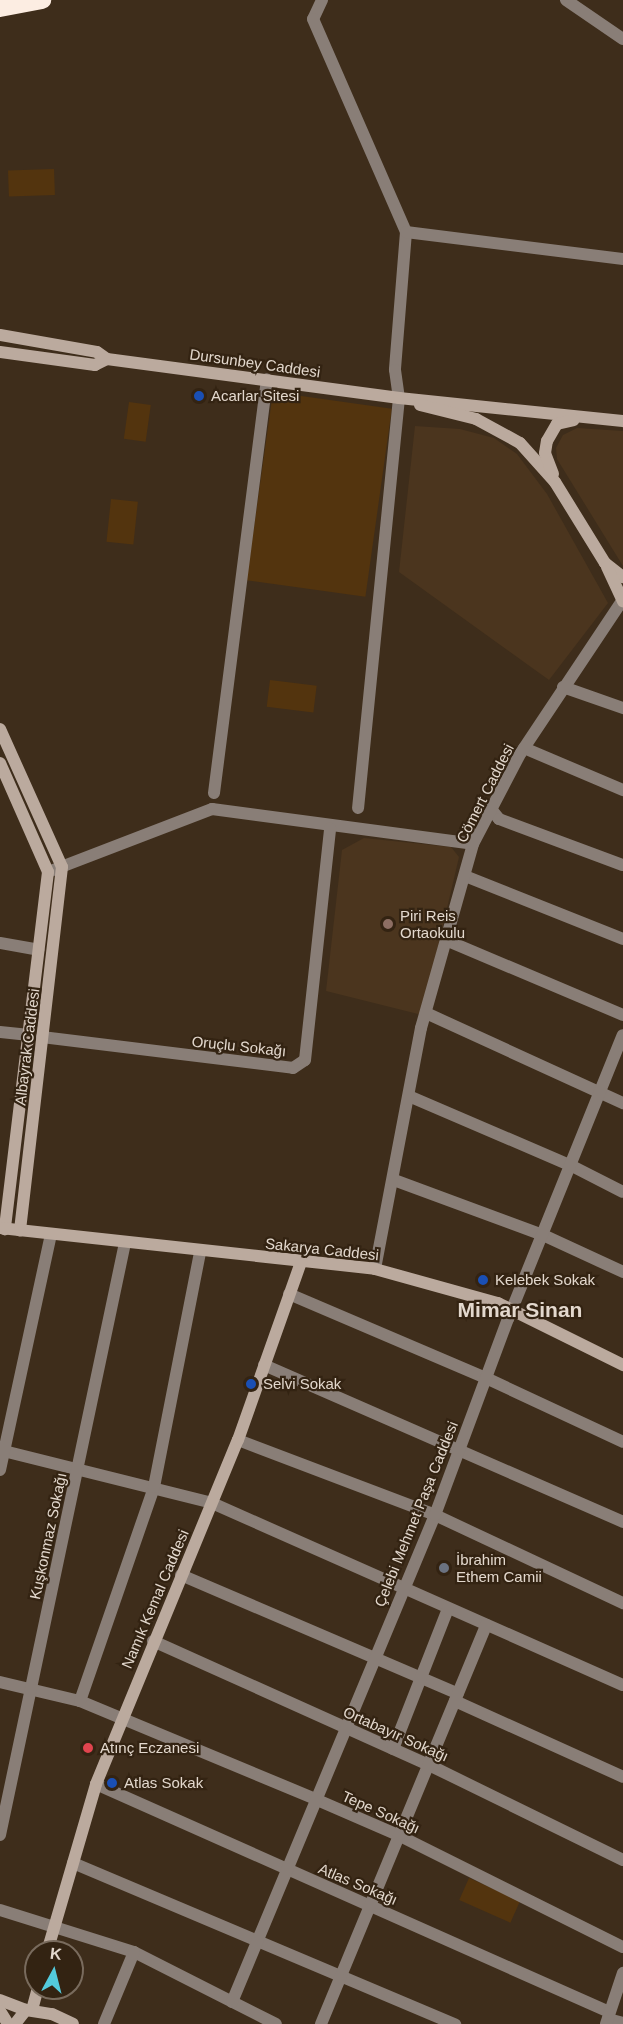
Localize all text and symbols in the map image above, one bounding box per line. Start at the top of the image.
street label: Dursunbey Caddesi [189,345,321,381]
place label: Acarlar Sitesi [211,387,299,405]
marker: Acarlar Sitesi [192,389,206,403]
street label: Cömert Caddesi [452,741,518,845]
place label: Piri Reis Ortaokulu [400,906,465,941]
marker: Piri Reis Ortaokulu [381,917,395,931]
street label: Albayrak Caddesi [11,988,43,1106]
street label: Oruçlu Sokağı [191,1032,287,1060]
street label: Sakarya Caddesi [264,1234,380,1264]
place label: Kelebek Sokak [495,1271,595,1289]
marker: Kelebek Sokak [476,1273,490,1287]
district label: Mimar Sinan [458,1297,582,1323]
place label: Selvi Sokak [263,1375,341,1393]
marker: Selvi Sokak [244,1377,258,1391]
street label: Çelebi Mehmet Paşa Caddesi [370,1419,462,1609]
street label: Kuşkonmaz Sokağı [26,1471,70,1601]
street label: Namık Kemal Caddesi [118,1527,192,1671]
place label: İbrahim Ethem Camii [456,1550,542,1585]
marker: İbrahim Ethem Camii [437,1561,451,1575]
street label: Ortabayır Sokağı [341,1703,451,1765]
place label: Atınç Eczanesi [100,1739,199,1757]
marker: Atınç Eczanesi [81,1741,95,1755]
place label: Atlas Sokak [124,1774,203,1792]
marker: Atlas Sokak [105,1776,119,1790]
street label: Tepe Sokağı [339,1787,423,1837]
street label: Atlas Sokağı [316,1859,400,1909]
north arrow [24,1940,84,2000]
text: K [49,1944,63,1963]

